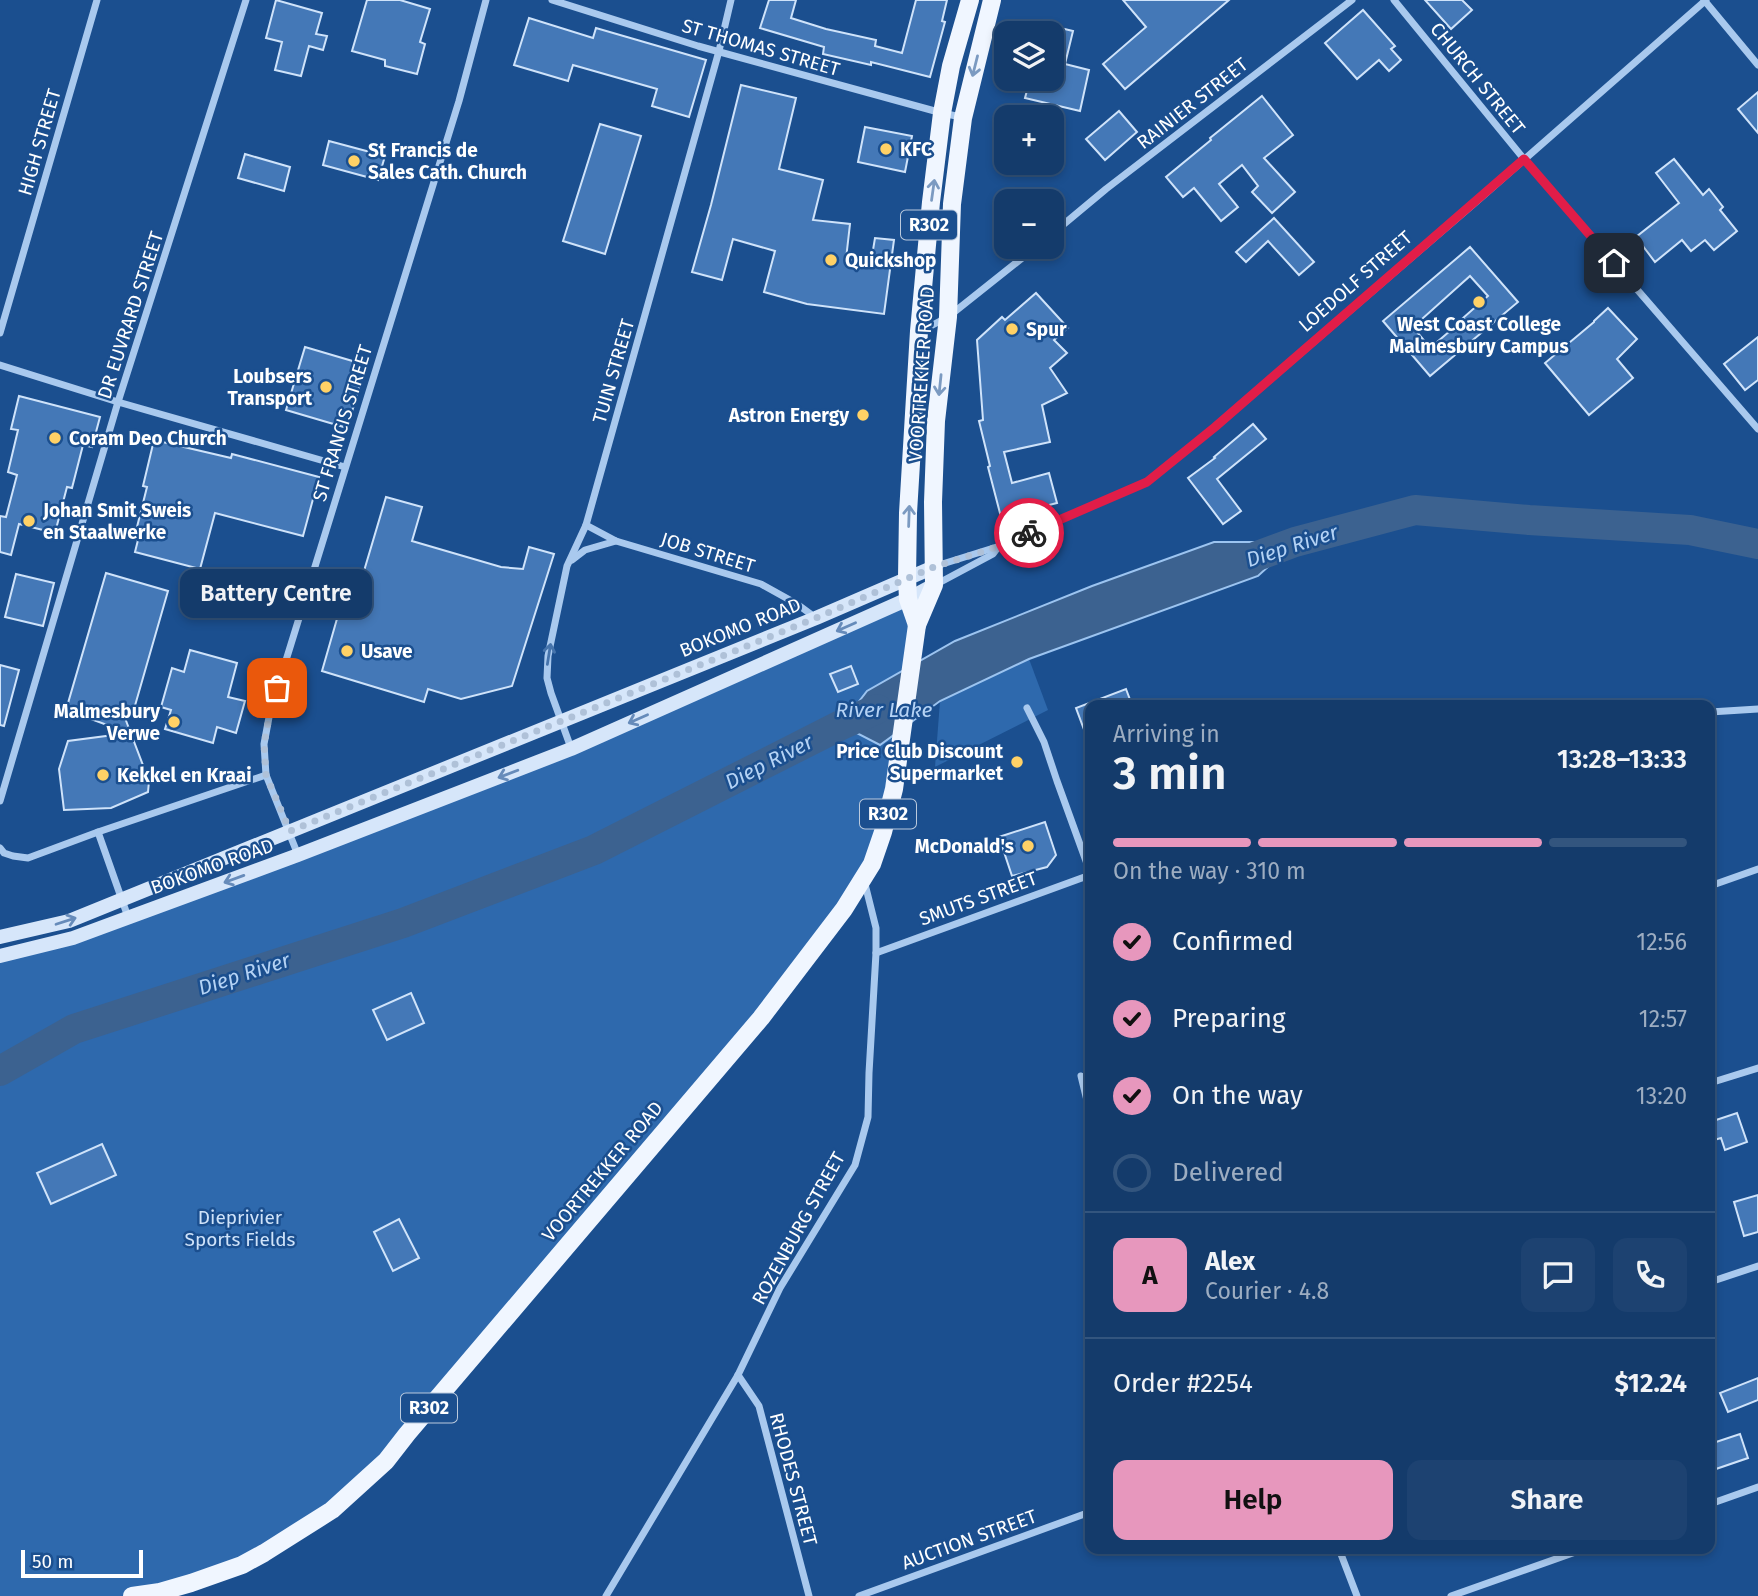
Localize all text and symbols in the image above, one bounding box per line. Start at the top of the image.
street label: ST THOMAS STREET [679,14,843,81]
street label: CHURCH STREET [1425,18,1530,139]
map controls [994,21,1064,259]
button: layers [994,21,1064,91]
street label: RAINIER STREET [1132,53,1253,154]
one-way arrow [968,54,981,77]
street label: HIGH STREET [13,86,66,198]
button: + [994,105,1064,175]
place label: KFC [900,138,932,161]
place label: St Francis de Sales Cath. Church [368,139,527,184]
marker: KFC [878,141,894,157]
marker: St Francis de Sales Cath. Church [346,153,362,169]
one-way arrow [926,179,939,202]
button: − [994,189,1064,259]
road number: R302 [901,210,957,240]
street label: LOEDOLF STREET [1294,226,1417,337]
street label: DR EUVRARD STREET [93,228,168,402]
pin [1584,233,1644,293]
icon: home [1595,244,1633,282]
place label: Quickshop [845,249,936,272]
marker: Quickshop [823,252,839,268]
street label: VOORTREKKER ROAD [904,286,939,463]
marker: West Coast College Malmesbury Campus [1471,294,1487,310]
place label: West Coast College Malmesbury Campus [1389,313,1569,358]
street label: TUIN STREET [588,316,639,426]
place label: Spur [1026,318,1067,341]
marker: Spur [1004,321,1020,337]
street label: ST FRANCIS STREET [308,342,377,504]
place label: Loubsers Transport [227,365,313,410]
one-way arrow [934,373,947,396]
marker: Loubsers Transport [318,379,334,395]
place label: Astron Energy [728,404,849,427]
marker: Astron Energy [855,407,871,423]
place label: Coram Deo Church [69,427,227,450]
marker: Coram Deo Church [47,430,63,446]
courier [994,498,1064,568]
place label: Johan Smit Sweis en Staalwerke [42,499,191,544]
one-way arrow [902,505,915,528]
marker: Johan Smit Sweis en Staalwerke [21,513,37,529]
icon: bike [1010,514,1048,552]
water label: Diep River [1243,519,1342,573]
street label: JOB STREET [658,527,758,578]
callout: Battery Centre [181,569,373,618]
text: Battery Centre [200,579,352,607]
street label: BOKOMO ROAD [676,593,804,662]
one-way arrow [835,621,857,634]
place label: Usave [361,640,412,663]
marker: Usave [339,643,355,659]
one-way arrow [543,643,556,666]
pin [247,658,307,718]
icon: bag [258,669,296,707]
water label: River Lake [836,697,933,723]
place label: Malmesbury Verwe [54,700,160,745]
one-way arrow [628,713,649,726]
marker: Malmesbury Verwe [166,714,182,730]
text: Arriving in [1113,720,1220,748]
water label: Diep River [721,728,818,795]
place label: Price Club Discount Supermarket [836,740,1004,785]
text: 13:28–13:33 [1557,744,1687,775]
text: 3 min [1113,746,1227,801]
marker: Price Club Discount Supermarket [1009,754,1025,770]
place label: Kekkel en Kraai [117,764,252,787]
marker: Kekkel en Kraai [95,767,111,783]
one-way arrow [497,768,519,781]
road number: R302 [860,800,916,828]
street label: BOKOMO ROAD [148,834,277,899]
place label: McDonald's [915,835,1014,858]
marker: McDonald's [1020,838,1036,854]
text: On the way · 310 m [1113,857,1306,885]
street label: SMUTS STREET [916,866,1040,930]
one-way arrow [223,873,245,886]
one-way arrow [55,914,77,927]
icon: check [1113,923,1151,961]
text: Confirmed [1172,926,1293,957]
text: 12:56 [1636,928,1687,956]
water label: Diep River [195,947,294,1001]
icon: check [1113,1000,1151,1038]
text: Preparing [1172,1003,1285,1034]
text: 12:57 [1639,1005,1687,1033]
icon: check [1113,1077,1151,1115]
text: On the way [1172,1080,1303,1111]
text: 13:20 [1636,1082,1687,1110]
street label: VOORTREKKER ROAD [537,1097,668,1246]
street label: ROZENBURG STREET [747,1148,850,1309]
text: Delivered [1172,1157,1284,1188]
park label: Dieprivier Sports Fields [185,1206,296,1251]
button: chat [1521,1238,1595,1312]
button: phone [1613,1238,1687,1312]
text: Alex [1205,1246,1255,1277]
text: A [1142,1260,1158,1291]
text: Courier · 4.8 [1205,1277,1329,1305]
text: Order #2254 [1113,1368,1253,1399]
text: $12.24 [1615,1368,1687,1399]
road number: R302 [401,1394,457,1422]
street label: RHODES STREET [765,1410,822,1548]
button: Help [1113,1460,1393,1540]
button: Share [1407,1460,1687,1540]
street label: AUCTION STREET [899,1504,1040,1575]
scale bar [21,1547,144,1579]
text: 50 m [32,1550,73,1573]

